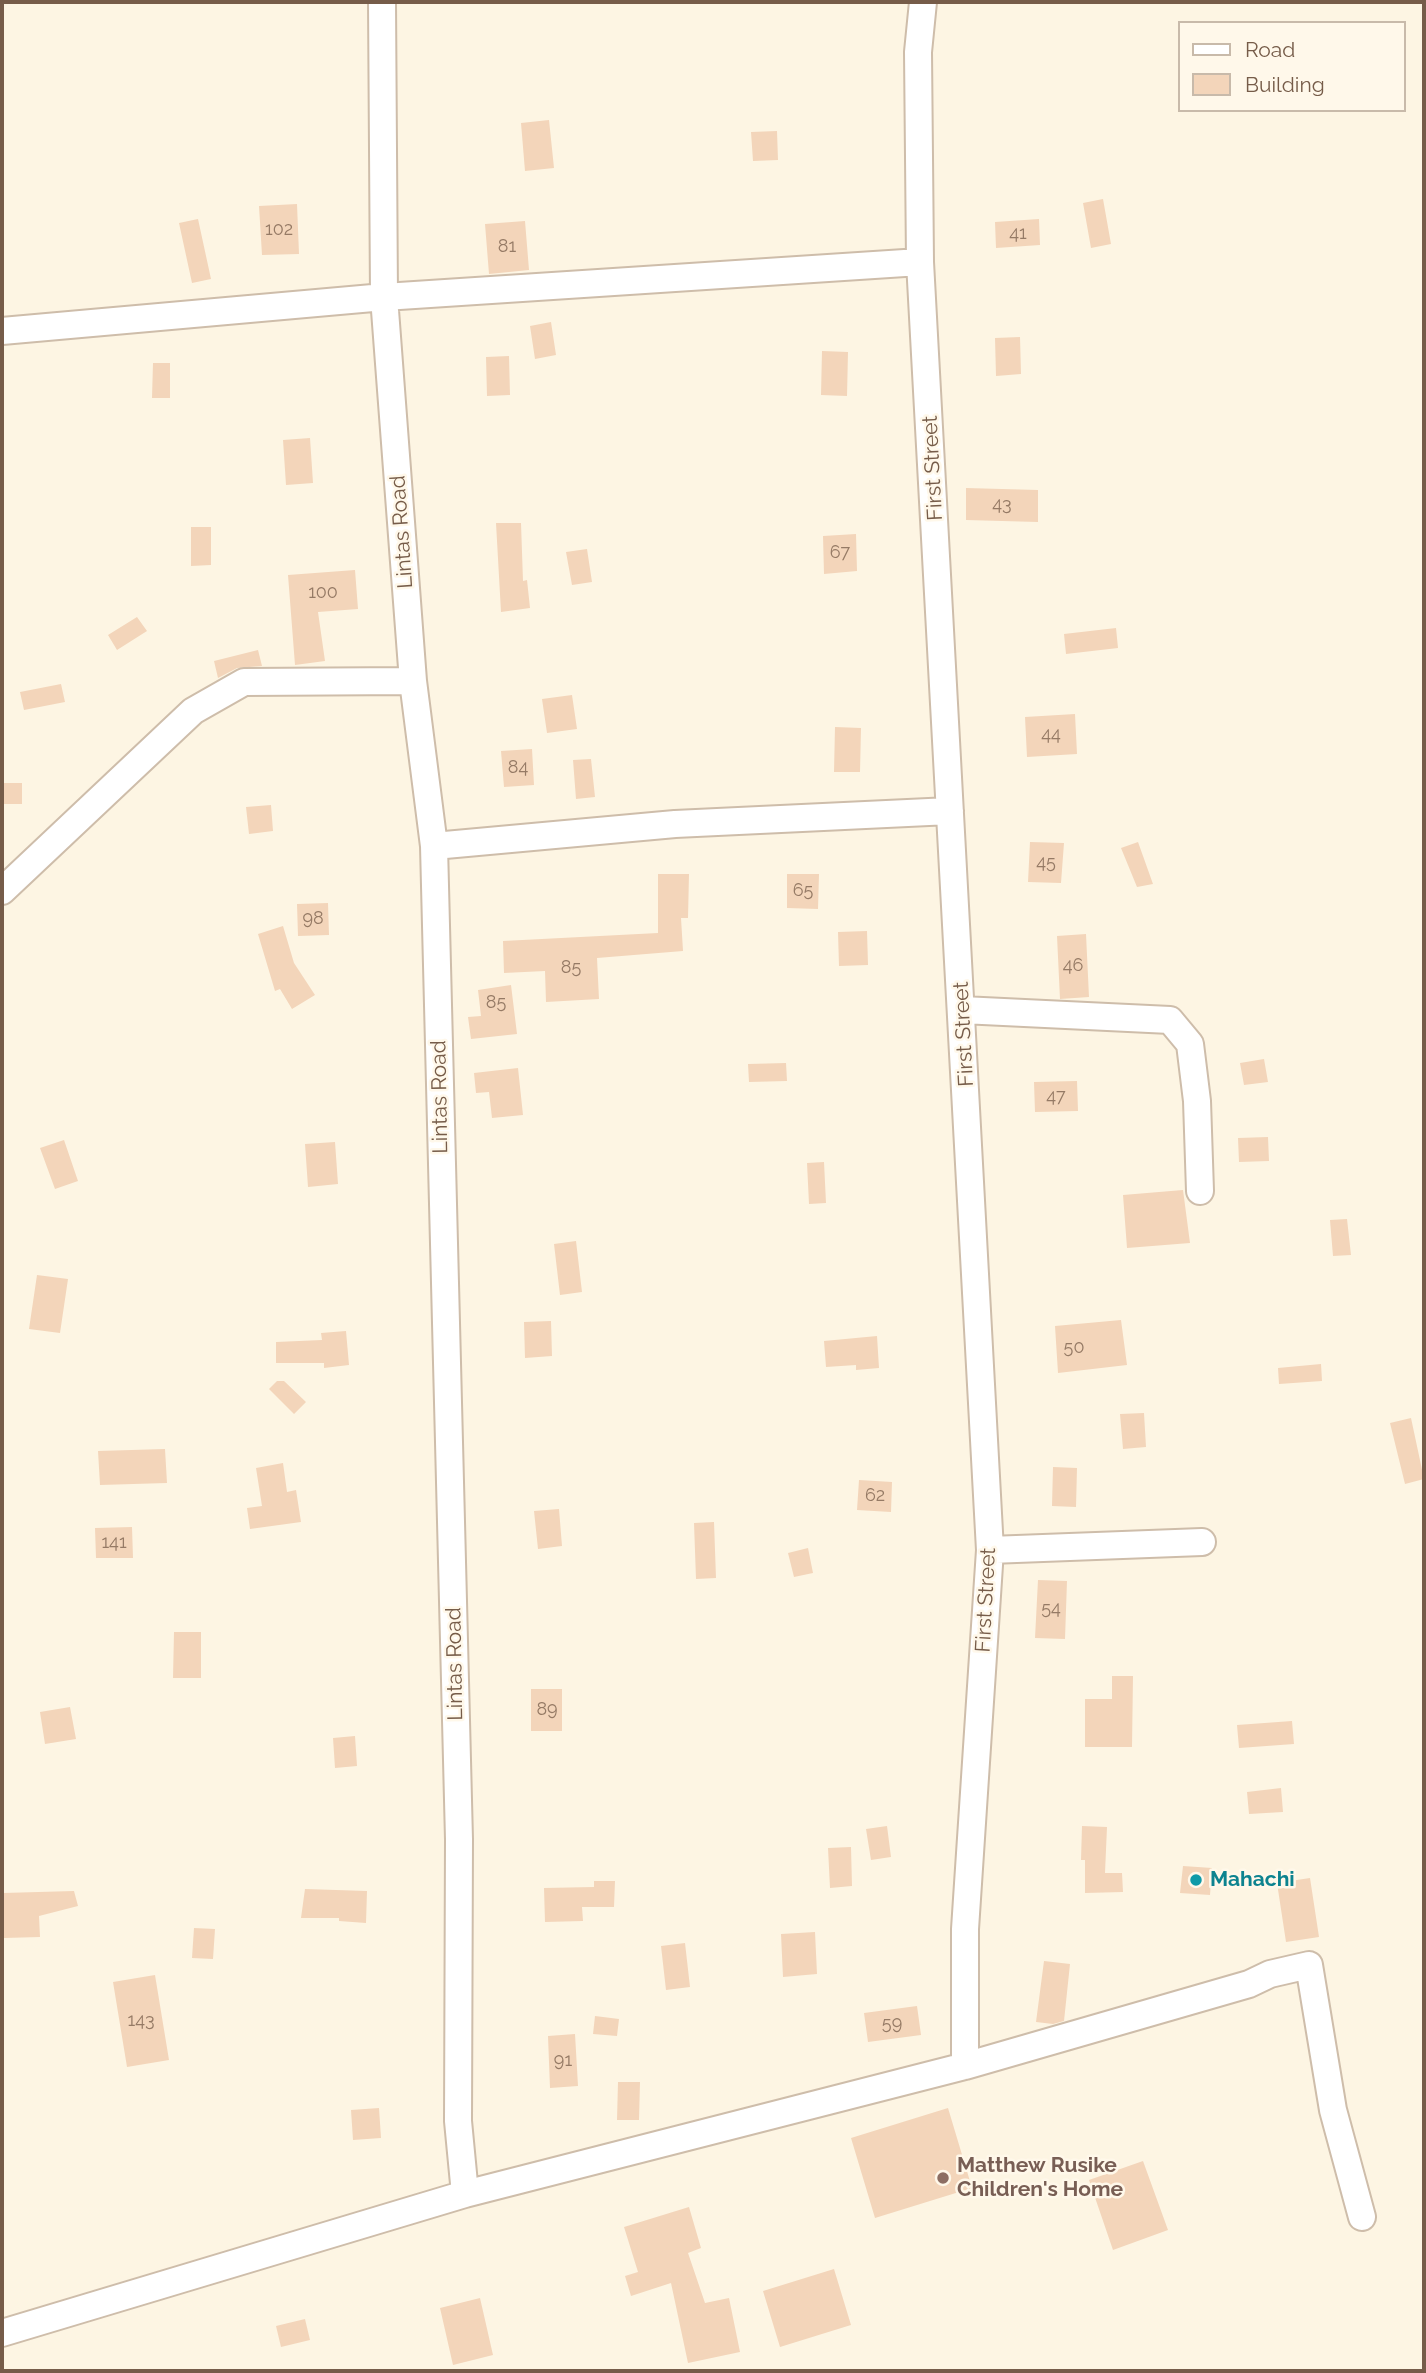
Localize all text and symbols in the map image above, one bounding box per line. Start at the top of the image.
legend [1178,21,1405,112]
text: Road [1245,37,1295,62]
text: Building [1245,72,1325,97]
house number: 102 [265,219,293,241]
house number: 41 [1009,223,1027,245]
house number: 81 [498,236,516,258]
street label: First Street [918,415,948,521]
street label: Lintas Road [385,475,419,589]
house number: 43 [992,494,1012,516]
house number: 67 [830,542,850,564]
house number: 100 [308,582,338,604]
house number: 44 [1041,724,1061,746]
house number: 84 [508,757,528,779]
house number: 45 [1036,852,1056,874]
house number: 65 [793,880,813,902]
house number: 98 [302,908,324,930]
house number: 46 [1063,955,1083,977]
house number: 85 [561,957,581,979]
street label: First Street [949,981,979,1087]
house number: 85 [486,992,506,1014]
street label: Lintas Road [426,1040,454,1154]
house number: 47 [1046,1086,1066,1108]
house number: 50 [1064,1337,1084,1359]
house number: 62 [865,1485,885,1507]
house number: 141 [101,1532,127,1554]
street label: First Street [971,1547,1001,1653]
house number: 54 [1041,1598,1061,1620]
street label: Lintas Road [441,1607,469,1721]
house number: 89 [536,1699,558,1721]
place label: Mahachi [1210,1867,1295,1893]
marker: Mahachi [1188,1872,1204,1888]
house number: 143 [127,2010,155,2032]
house number: 59 [882,2013,902,2035]
house number: 91 [554,2050,572,2072]
place label: Matthew Rusike Children's Home [957,2153,1123,2203]
marker: Matthew Rusike Children's Home [935,2170,951,2186]

